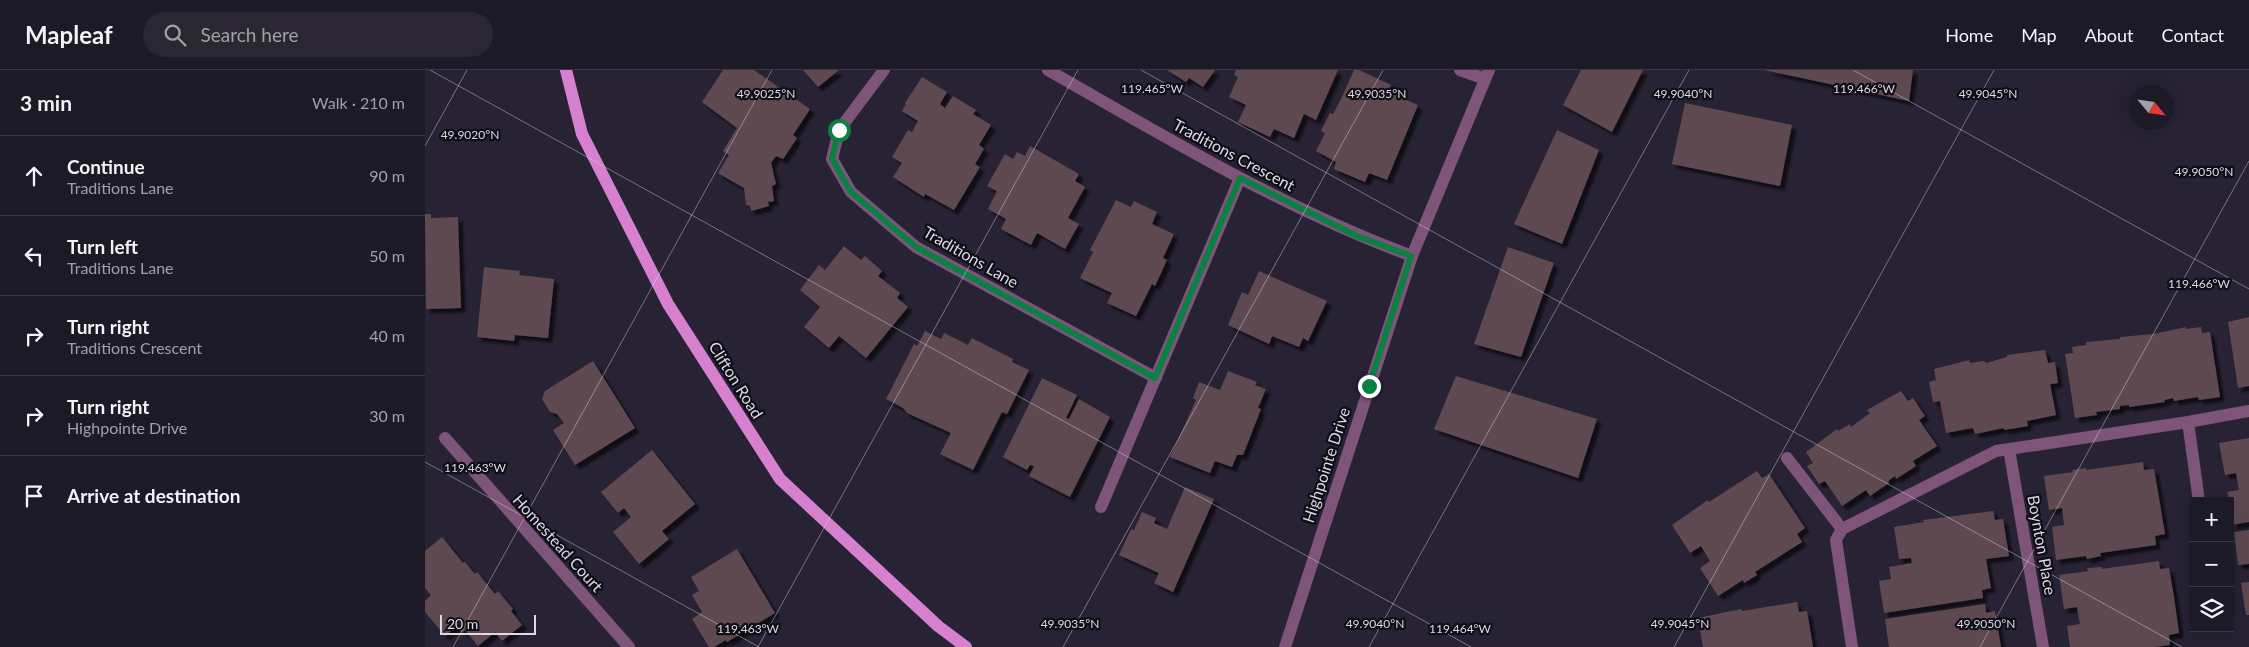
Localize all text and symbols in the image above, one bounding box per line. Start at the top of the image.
search box [143,12,493,57]
text: Mapleaf [25,20,113,49]
icon: search [161,21,189,49]
text: Search here [201,23,299,46]
text: Home [1945,24,1993,46]
text: Map [2021,24,2057,46]
text: About [2085,24,2134,46]
text: Contact [2162,24,2224,46]
text: 119.465°W [1121,81,1184,96]
text: 119.466°W [1833,81,1896,96]
north arrow [2129,85,2174,130]
text: 49.9025°N [737,86,795,101]
text: 49.9035°N [1348,86,1406,101]
text: 49.9040°N [1654,86,1712,101]
text: 49.9045°N [1959,86,2017,101]
text: 3 min [20,90,72,115]
text: Walk · 210 m [312,93,405,112]
street label: Traditions Crescent [1170,114,1299,195]
route start [828,119,851,142]
text: 49.9020°N [441,127,499,142]
text: Continue [67,155,145,178]
icon: ahead [20,162,48,190]
text: 49.9050°N [2175,164,2233,179]
text: 90 m [369,166,405,185]
text: Traditions Lane [67,178,174,197]
street label: Traditions Lane [920,222,1022,291]
text: Turn left [67,235,138,258]
icon: left [20,242,48,270]
text: 50 m [369,246,405,265]
text: Traditions Lane [67,258,174,277]
text: 119.466°W [2168,276,2231,291]
text: Turn right [67,315,149,338]
icon: right [20,322,48,350]
text: 40 m [369,326,405,345]
text: Traditions Crescent [67,338,202,357]
street label: Clifton Road [705,338,767,422]
route end [1358,375,1381,398]
text: Turn right [67,395,149,418]
icon: right [20,402,48,430]
street label: Highpointe Drive [1298,405,1353,525]
text: 30 m [369,406,405,425]
text: Highpointe Drive [67,418,187,437]
text: 119.463°W [444,460,507,475]
icon: arrive [20,482,48,510]
text: Arrive at destination [67,484,240,507]
street label: Homestead Court [510,490,607,596]
street label: Boynton Place [2024,493,2061,596]
map controls [2189,497,2234,632]
button: + [2189,497,2234,542]
button: − [2189,542,2234,587]
button: layers [2189,587,2234,632]
scale bar [440,612,536,635]
text: 20 m [447,615,478,632]
text: 49.9035°N [1041,616,1099,631]
text: 49.9040°N [1346,616,1404,631]
text: 49.9045°N [1651,616,1709,631]
text: 49.9050°N [1957,616,2015,631]
text: 119.463°W [717,621,780,636]
text: 119.464°W [1429,621,1492,636]

